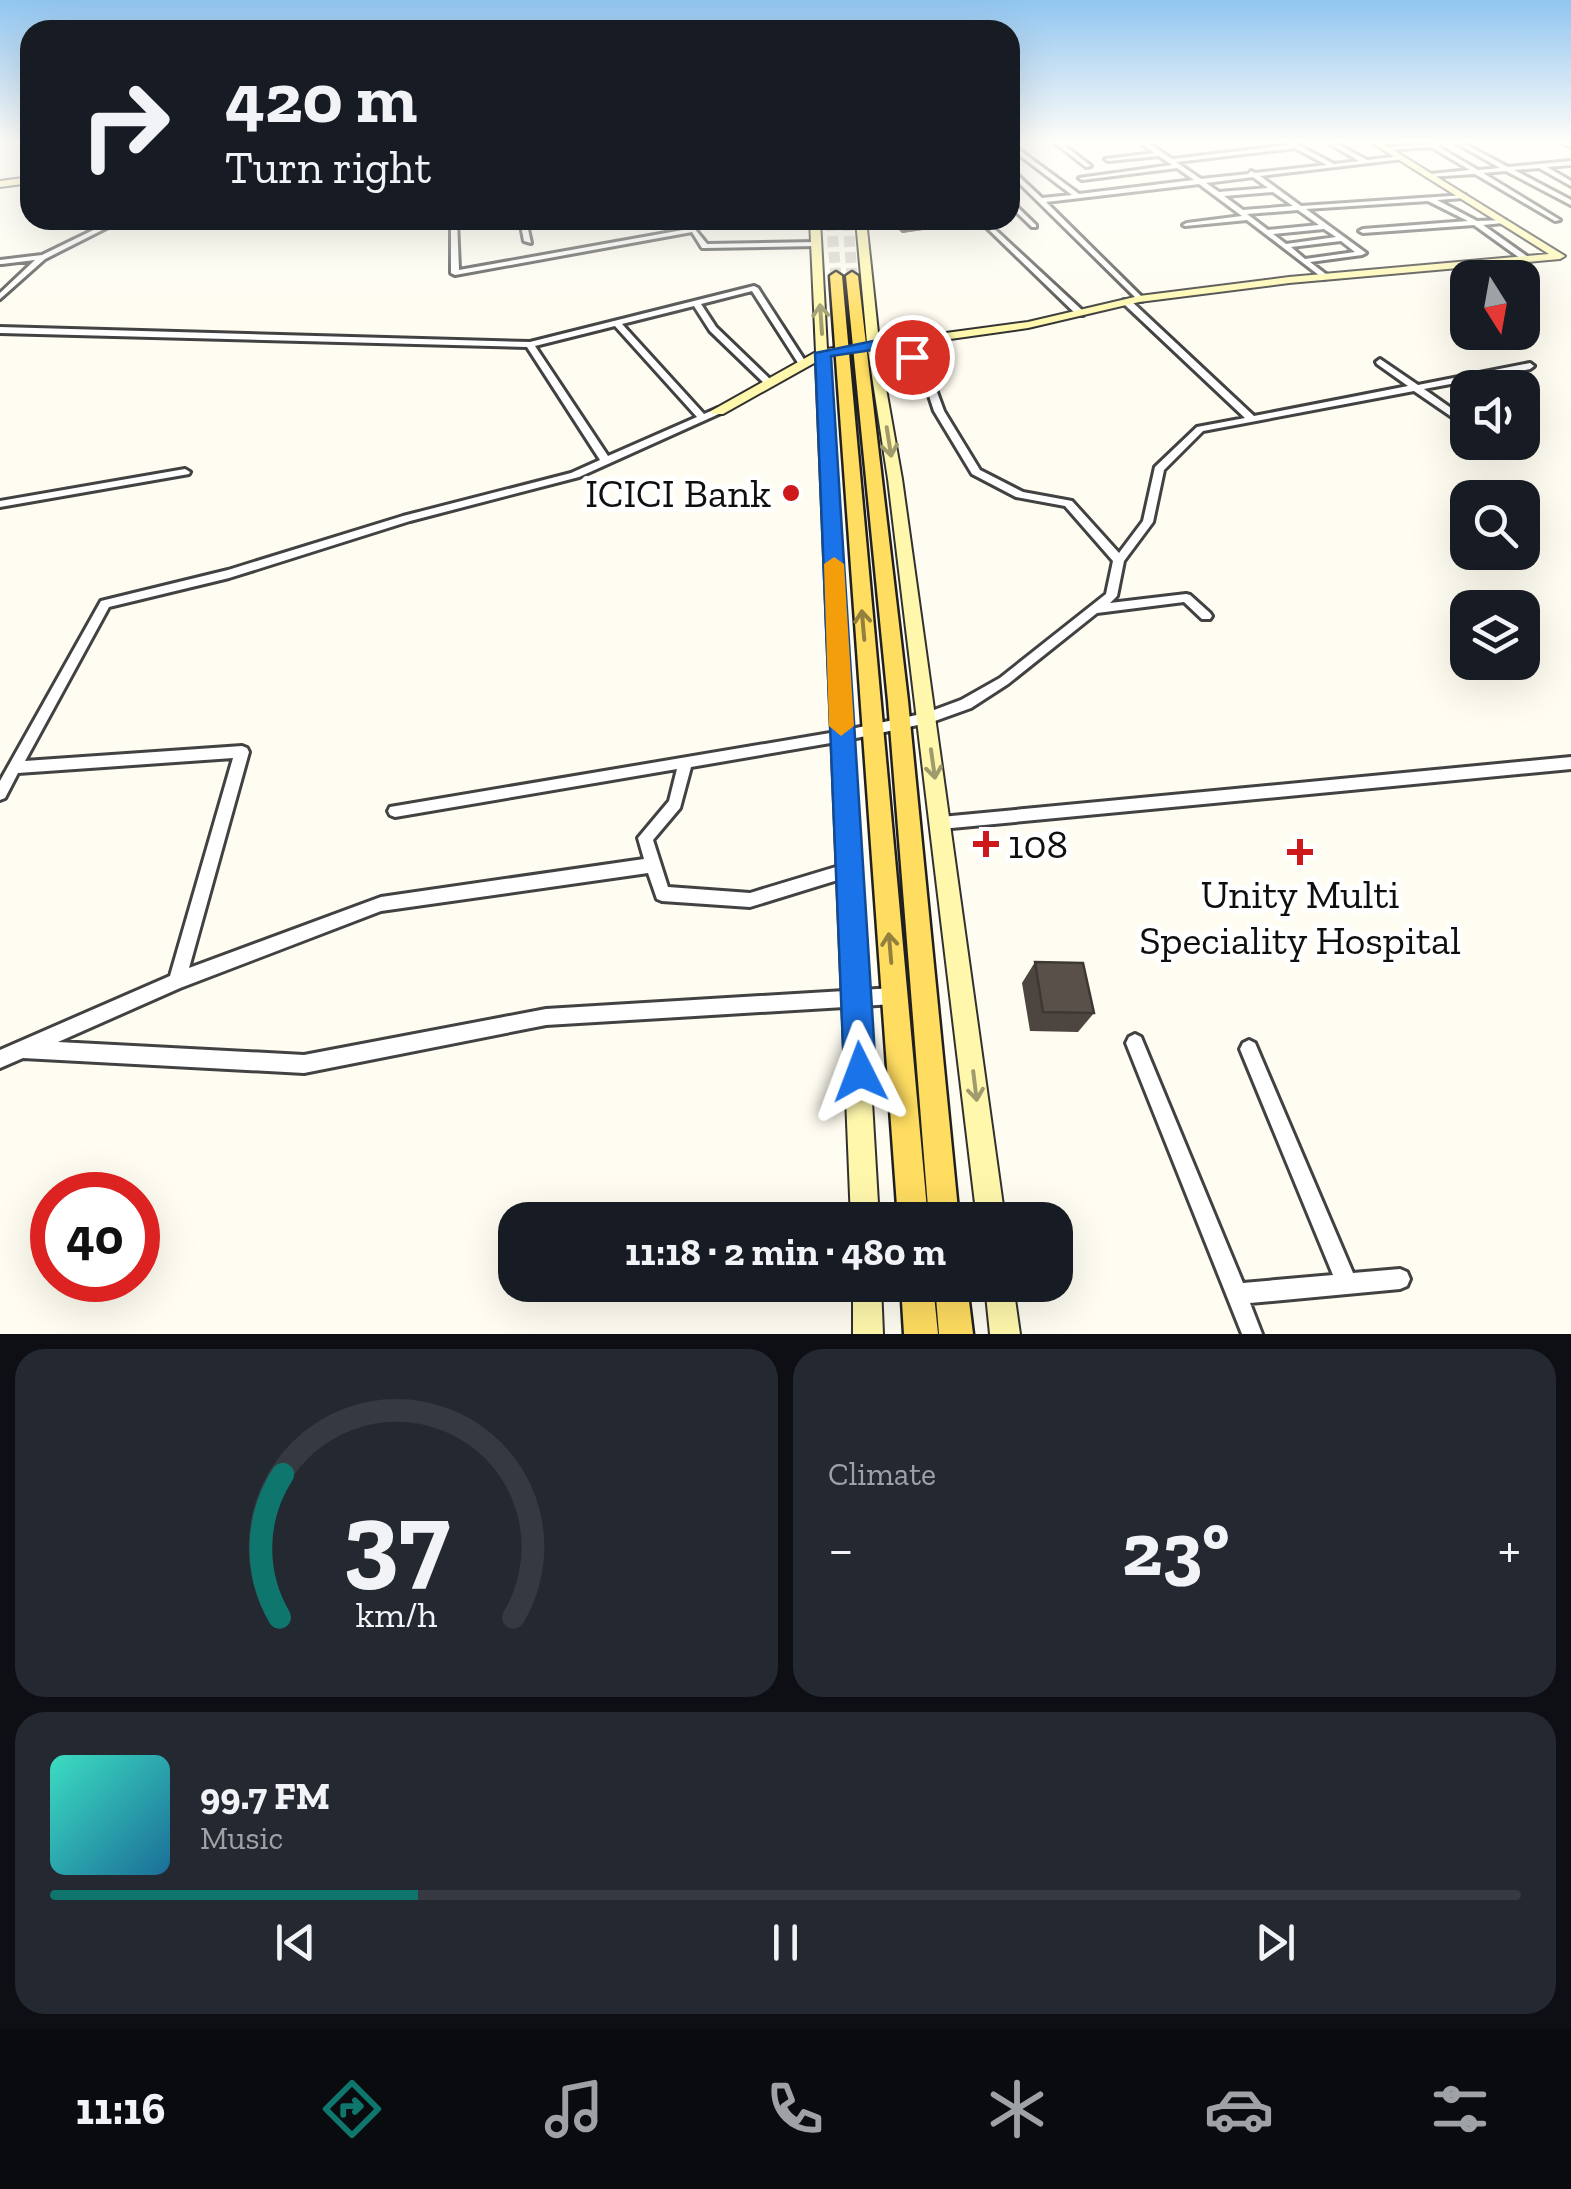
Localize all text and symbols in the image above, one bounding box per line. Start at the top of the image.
text: 420 m [225,56,417,140]
icon: right [60,60,190,190]
text: Turn right [225,141,431,195]
north arrow [1450,260,1540,350]
map controls [1450,260,1540,680]
one-way arrow [811,303,830,335]
pin [870,315,955,400]
icon: arrive [885,330,940,385]
button: sound [1450,370,1540,460]
one-way arrow [880,425,899,457]
place label: ICICI Bank [585,469,771,517]
button: search [1450,480,1540,570]
marker: ICICI Bank [780,482,802,504]
button: layers [1450,590,1540,680]
one-way arrow [854,609,873,641]
one-way arrow [924,747,943,779]
place label: 108 [1008,820,1068,868]
marker: 108 [973,831,999,857]
marker: Unity Multi Speciality Hospital [1287,839,1313,865]
place label: Unity Multi Speciality Hospital [1139,870,1461,964]
one-way arrow [880,933,899,965]
position arrow [808,1020,912,1124]
one-way arrow [966,1069,985,1102]
speed limit sign: 40 [30,1172,160,1302]
text: 11:18 · 2 min · 480 m [625,1229,946,1275]
text: Climate [828,1455,936,1493]
text: 37 [343,1477,450,1602]
text: 23° [1122,1504,1230,1594]
text: − [828,1516,854,1582]
text: + [1498,1516,1521,1582]
text: km/h [356,1593,437,1636]
text: 99.7 FM [200,1773,330,1819]
text: Music [200,1819,283,1857]
icon: previous [268,1915,323,1970]
icon: pause [758,1915,813,1970]
icon: next [1248,1915,1303,1970]
icon: directions [317,2074,387,2144]
icon: music [539,2074,609,2144]
icon: phone [760,2074,830,2144]
icon: climate [982,2074,1052,2144]
icon: car [1204,2074,1274,2144]
icon: filters [1425,2074,1495,2144]
text: 11:16 [76,2082,166,2136]

